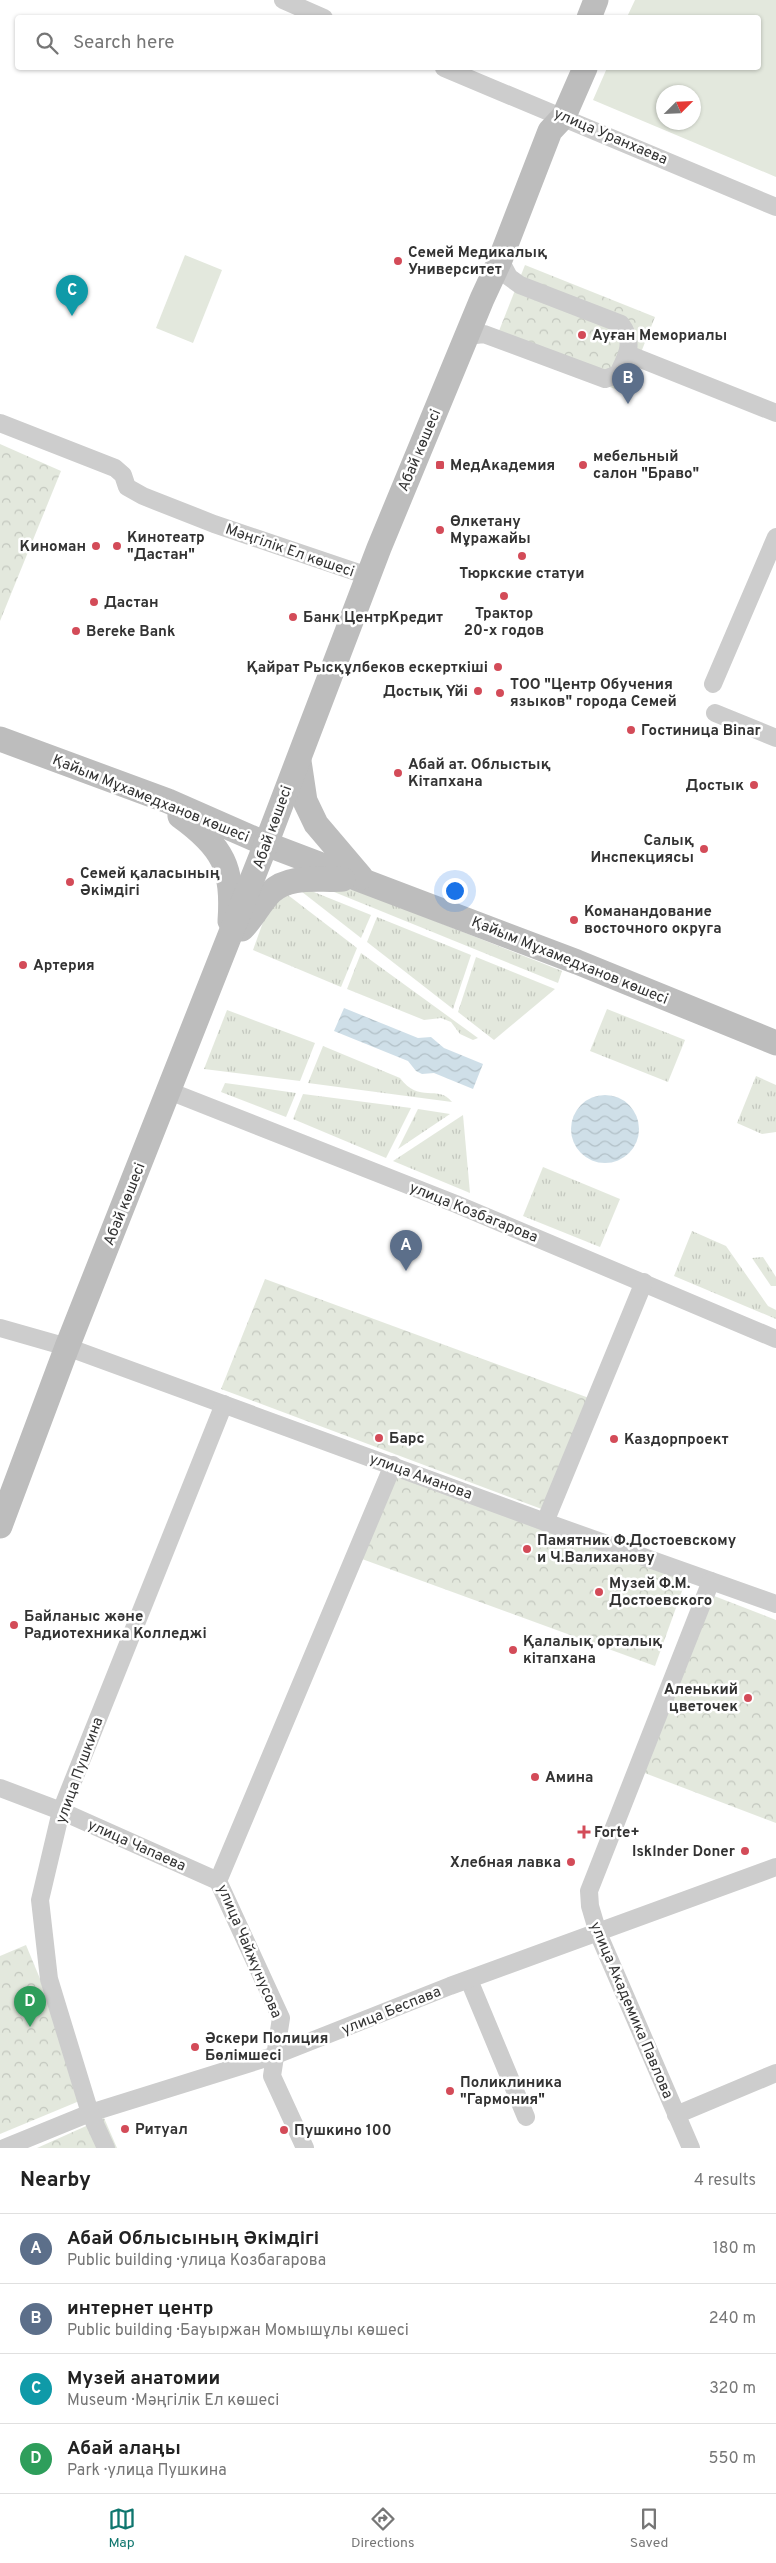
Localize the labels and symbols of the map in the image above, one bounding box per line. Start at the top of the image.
north arrow [656,85,701,130]
street label: улица Уранхаева [551,105,670,170]
place label: Семей Медикалық Университет [408,244,547,280]
marker: Семей Медикалық Университет [392,255,404,267]
pin: C [56,275,88,316]
place label: Ауған Мемориалы [592,327,727,346]
marker: Ауған Мемориалы [576,329,588,341]
pin: B [612,363,644,404]
street label: Абай көшесі [395,407,446,495]
place label: мебельный салон "Браво" [593,448,699,484]
place label: МедАкадемия [450,457,555,476]
marker: МедАкадемия [434,459,446,471]
marker: мебельный салон "Браво" [577,459,589,471]
place label: Өлкетану Мұражайы [450,513,531,549]
street label: Мәңгілік Ел көшесі [222,520,357,582]
marker: Өлкетану Мұражайы [434,524,446,536]
place label: Кинотеатр "Дастан" [127,529,205,565]
place label: Киноман [20,538,86,557]
marker: Киноман [90,540,102,552]
marker: Кинотеатр "Дастан" [111,540,123,552]
marker: Тюркские статуи [516,550,528,562]
place label: Тюркские статуи [459,565,585,584]
marker: Трактор 20-х годов [498,590,510,602]
place label: Дастан [104,594,159,613]
marker: Дастан [88,596,100,608]
place label: Трактор 20-х годов [464,605,544,641]
place label: Банк ЦентрКредит [303,609,443,628]
marker: Банк ЦентрКредит [287,611,299,623]
place label: Bereke Bank [86,623,175,642]
marker: Bereke Bank [70,625,82,637]
place label: Қайрат Рысқұлбеков ескерткіші [247,659,488,678]
marker: Қайрат Рысқұлбеков ескерткіші [492,661,504,673]
place label: ТОО "Центр Обучения языков" города Семей [510,676,677,712]
place label: Достық Үйі [383,683,468,702]
marker: Достық Үйі [472,685,484,697]
marker: ТОО "Центр Обучения языков" города Семей [494,687,506,699]
place label: Гостиница Binar [641,722,762,741]
marker: Гостиница Binar [625,724,637,736]
street label: Қайым Мұхамедханов көшесі [49,751,252,848]
place label: Абай ат. Облыстық Кітапхана [408,756,551,792]
marker: Абай ат. Облыстық Кітапхана [392,767,404,779]
place label: Достык [686,777,744,796]
marker: Достык [748,779,760,791]
street label: Абай көшесі [250,783,297,872]
place label: Салық Инспекциясы [590,832,694,868]
marker: Салық Инспекциясы [698,843,710,855]
place label: Семей қаласының Әкімдігі [80,865,220,901]
marker: Семей қаласының Әкімдігі [64,876,76,888]
your location [442,878,468,904]
place label: Команандование восточного округа [584,903,722,939]
street label: Қайым Мұхамедханов көшесі [468,913,671,1010]
marker: Команандование восточного округа [568,914,580,926]
place label: Артерия [33,957,95,976]
marker: Артерия [17,959,29,971]
street label: Абай көшесі [100,1160,151,1249]
street label: улица Козбагарова [406,1179,541,1248]
pin: A [390,1230,422,1271]
place label: Барс [389,1430,425,1449]
place label: Каздорпроект [624,1431,729,1450]
marker: Барс [373,1432,385,1444]
marker: Каздорпроект [608,1433,620,1445]
street label: улица Аманова [366,1450,475,1505]
place label: Памятник Ф.Достоевскому и Ч.Валиханову [537,1532,737,1568]
marker: Памятник Ф.Достоевскому и Ч.Валиханову [521,1543,533,1555]
place label: Музей Ф.М. Достоевского [609,1575,712,1611]
marker: Музей Ф.М. Достоевского [593,1586,605,1598]
place label: Байланыс және Радиотехника Колледжі [24,1608,207,1644]
marker: Байланыс және Радиотехника Колледжі [8,1619,20,1631]
place label: Қалалық орталық кітапхана [523,1633,662,1669]
marker: Қалалық орталық кітапхана [507,1644,519,1656]
place label: Аленький цветочек [664,1681,738,1717]
marker: Аленький цветочек [742,1692,754,1704]
street label: улица Пушкина [52,1715,108,1826]
place label: Амина [545,1769,593,1788]
marker: Амина [529,1771,541,1783]
street label: улица Чапаева [84,1816,189,1877]
place label: Forte+ [594,1824,640,1843]
marker: Forte+ [578,1826,590,1838]
place label: Isklnder Doner [632,1843,736,1862]
marker: Isklnder Doner [739,1845,751,1857]
place label: Хлебная лавка [450,1854,561,1873]
marker: Хлебная лавка [565,1856,577,1868]
street label: улица Чайжунусова [212,1882,285,2021]
street label: улица Академика Павлова [585,1919,677,2102]
street label: улица Беспава [339,1983,444,2040]
pin: D [14,1986,46,2027]
place label: Әскери Полиция Бөлімшесі [205,2030,328,2066]
marker: Әскери Полиция Бөлімшесі [189,2041,201,2053]
place label: Поликлиника "Гармония" [460,2074,562,2110]
marker: Поликлиника "Гармония" [444,2085,456,2097]
place label: Ритуал [135,2121,188,2140]
place label: Пушкино 100 [294,2122,392,2141]
marker: Ритуал [119,2123,131,2135]
marker: Пушкино 100 [278,2124,290,2136]

